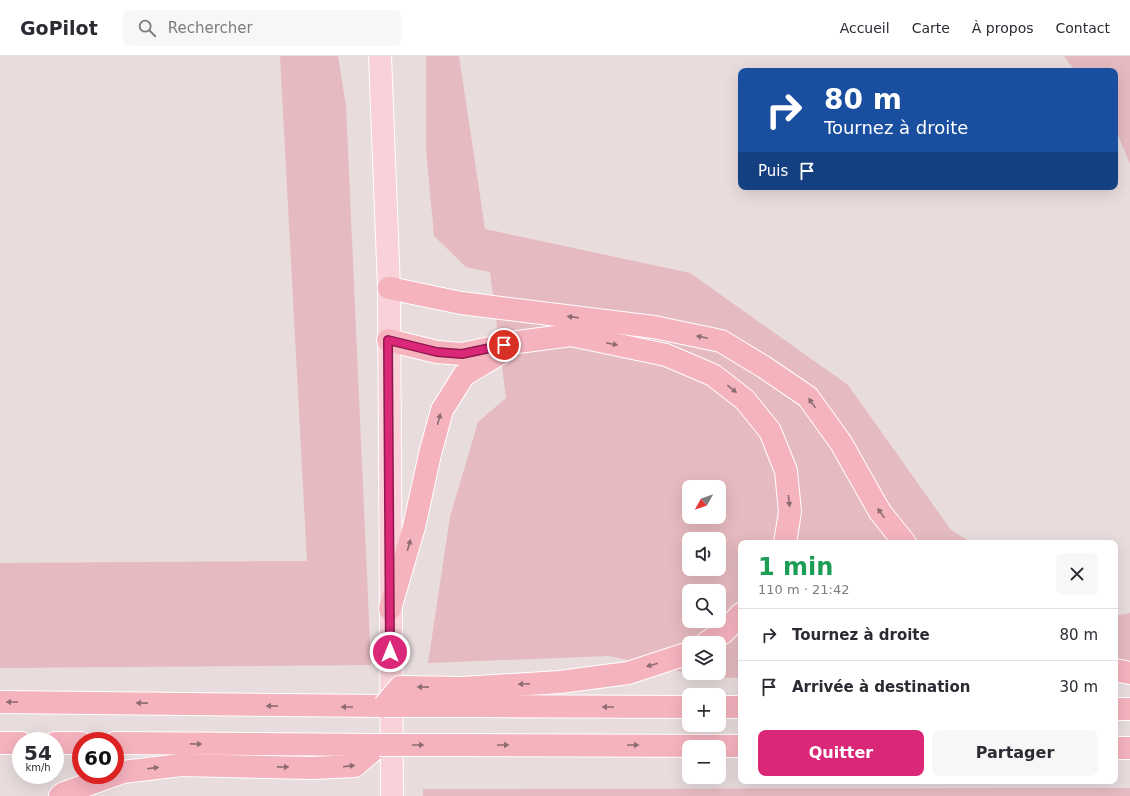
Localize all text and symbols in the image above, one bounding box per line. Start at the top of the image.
search box [122,10,402,46]
text: GoPilot [20,17,98,39]
icon: search [136,17,158,39]
text: Rechercher [168,19,253,37]
text: Accueil [840,20,890,36]
text: Carte [912,20,950,36]
text: À propos [972,20,1034,36]
text: Contact [1056,20,1110,36]
text: 80 m [824,83,902,116]
icon: right [758,84,810,136]
text: Tournez à droite [824,117,968,138]
icon: arrive [796,160,818,182]
text: Puis [758,162,788,180]
one-way arrow [567,314,579,320]
pin [487,328,521,362]
one-way arrow [695,333,708,339]
icon: arrive [493,334,515,356]
one-way arrow [606,341,618,347]
one-way arrow [726,385,737,394]
one-way arrow [808,397,816,408]
one-way arrow [436,413,442,425]
north arrow [682,480,726,524]
map controls [682,480,726,784]
one-way arrow [786,495,792,507]
one-way arrow [877,507,885,518]
button: sound [682,532,726,576]
one-way arrow [406,539,412,551]
text: 1 min [758,553,833,581]
button: close [1056,553,1098,595]
text: 110 m · 21:42 [758,582,849,597]
button: search [682,584,726,628]
icon: right [758,624,780,646]
text: Tournez à droite [792,626,930,644]
text: 80 m [1060,626,1098,644]
position arrow [369,631,411,673]
button: layers [682,636,726,680]
one-way arrow [646,663,658,669]
icon: arrive [758,676,780,698]
text: Arrivée à destination [792,678,970,696]
text: 30 m [1060,678,1098,696]
one-way arrow [518,681,530,688]
one-way arrow [416,684,429,690]
button: + [682,688,726,732]
one-way arrow [5,699,18,705]
one-way arrow [136,699,148,706]
one-way arrow [265,703,278,709]
one-way arrow [341,703,353,710]
one-way arrow [601,704,614,710]
button: Quitter [758,730,924,776]
button: Partager [932,730,1098,776]
speed limit sign: 60 [72,732,124,784]
button: − [682,740,726,784]
text: 54 [24,741,52,765]
one-way arrow [190,741,203,747]
one-way arrow [412,742,425,748]
one-way arrow [497,742,510,748]
one-way arrow [627,742,640,748]
text: km/h [25,762,51,773]
one-way arrow [343,763,356,769]
one-way arrow [277,764,290,770]
one-way arrow [147,765,159,772]

